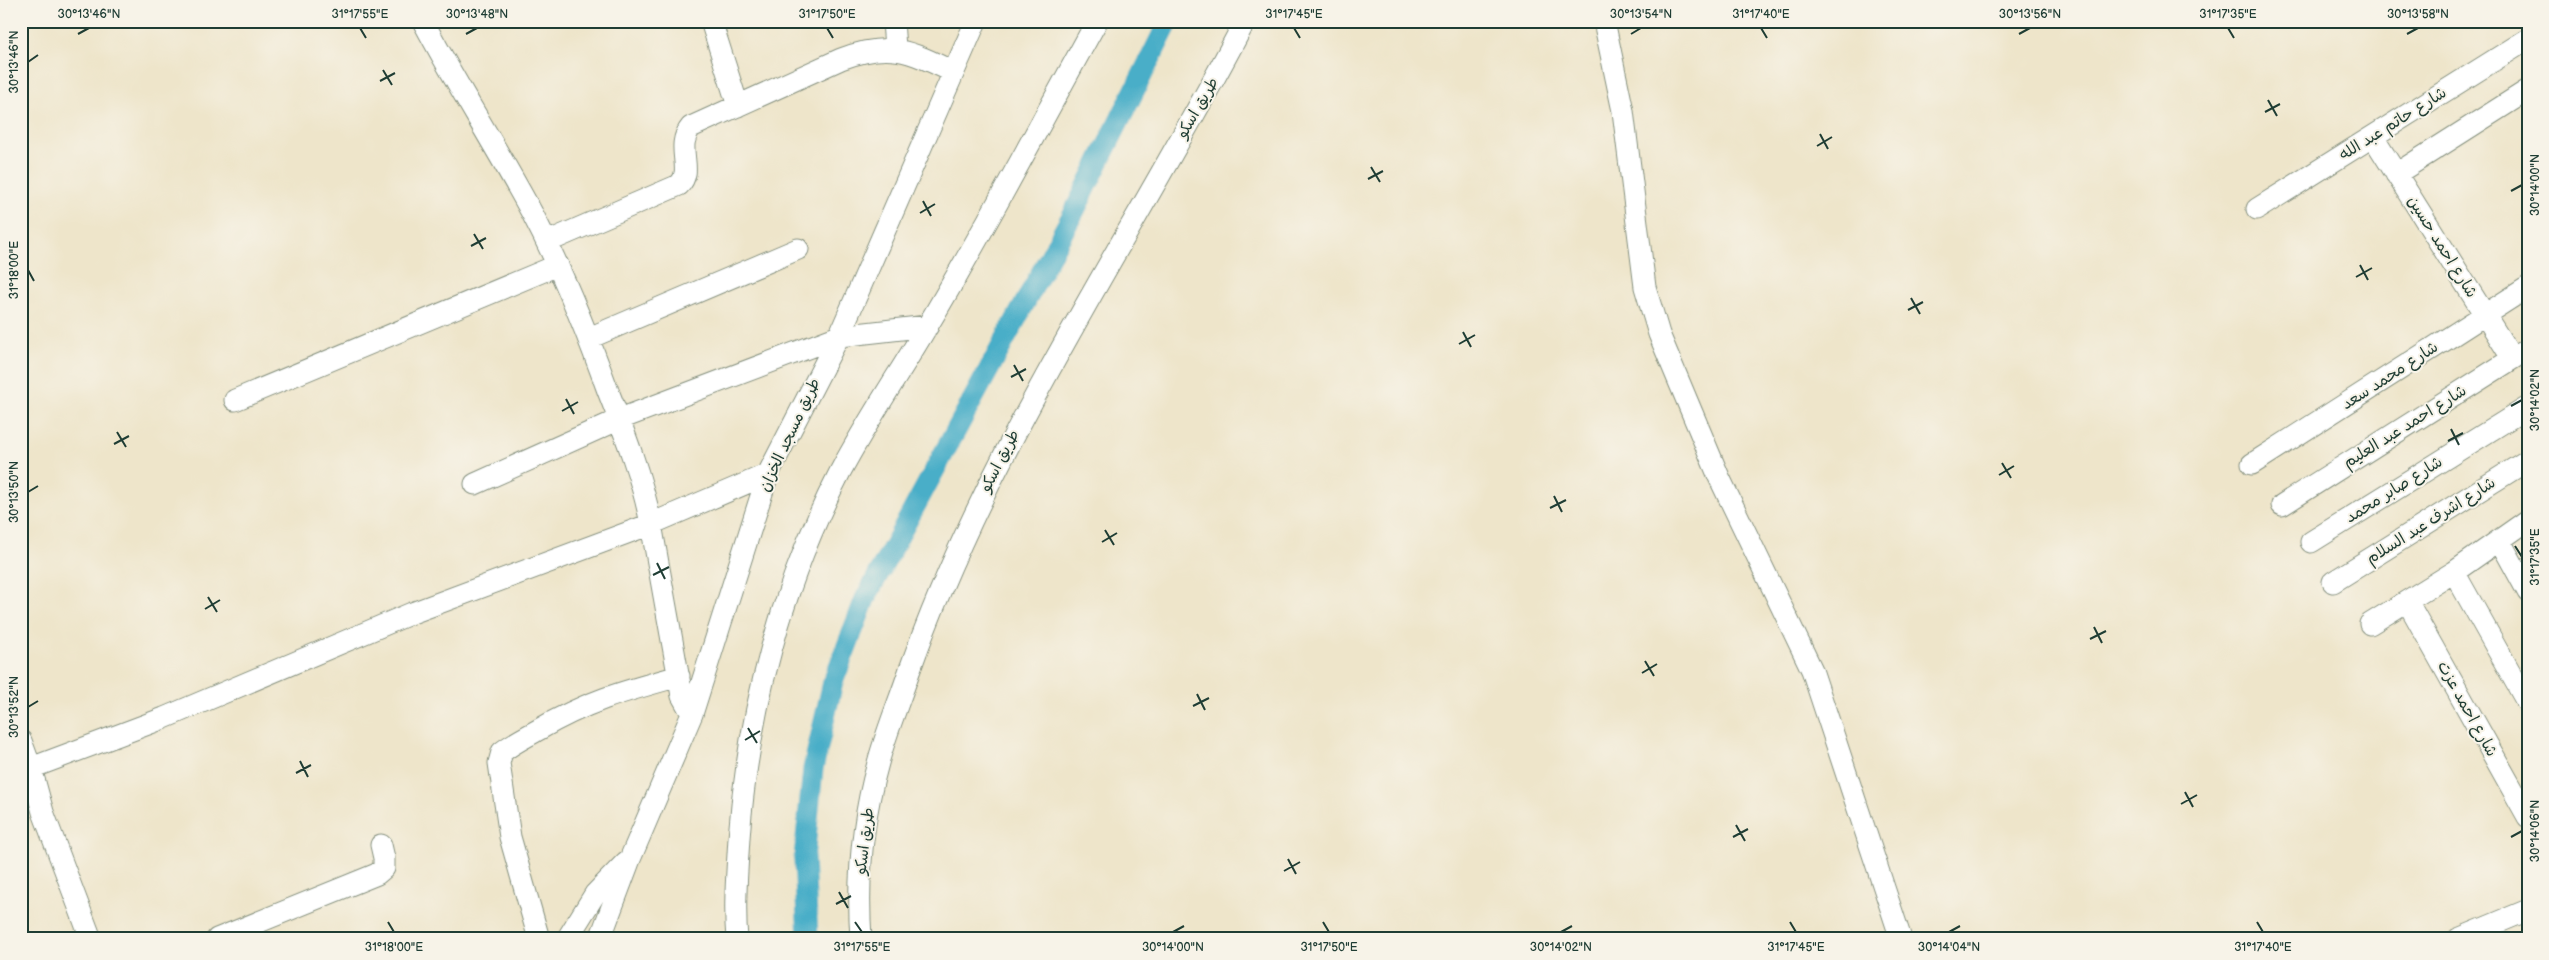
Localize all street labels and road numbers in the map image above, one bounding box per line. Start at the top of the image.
street label: طريق اسكو [1172,74,1223,144]
street label: شارع حاتم عبد الله [2336,83,2451,166]
street label: شارع احمد حسين [2402,193,2481,302]
street label: شارع محمد سعد [2338,338,2442,415]
street label: طريق مسجد الخزان [755,375,825,495]
street label: شارع احمد عبد العليم [2340,381,2471,474]
street label: طريق اسكو [975,427,1024,497]
street label: شارع صابر محمد [2342,452,2447,528]
street label: شارع اشرف عبد السلام [2363,473,2500,570]
street label: شارع احمد عزت [2432,658,2501,761]
street label: طريق اسكو [851,806,879,878]

